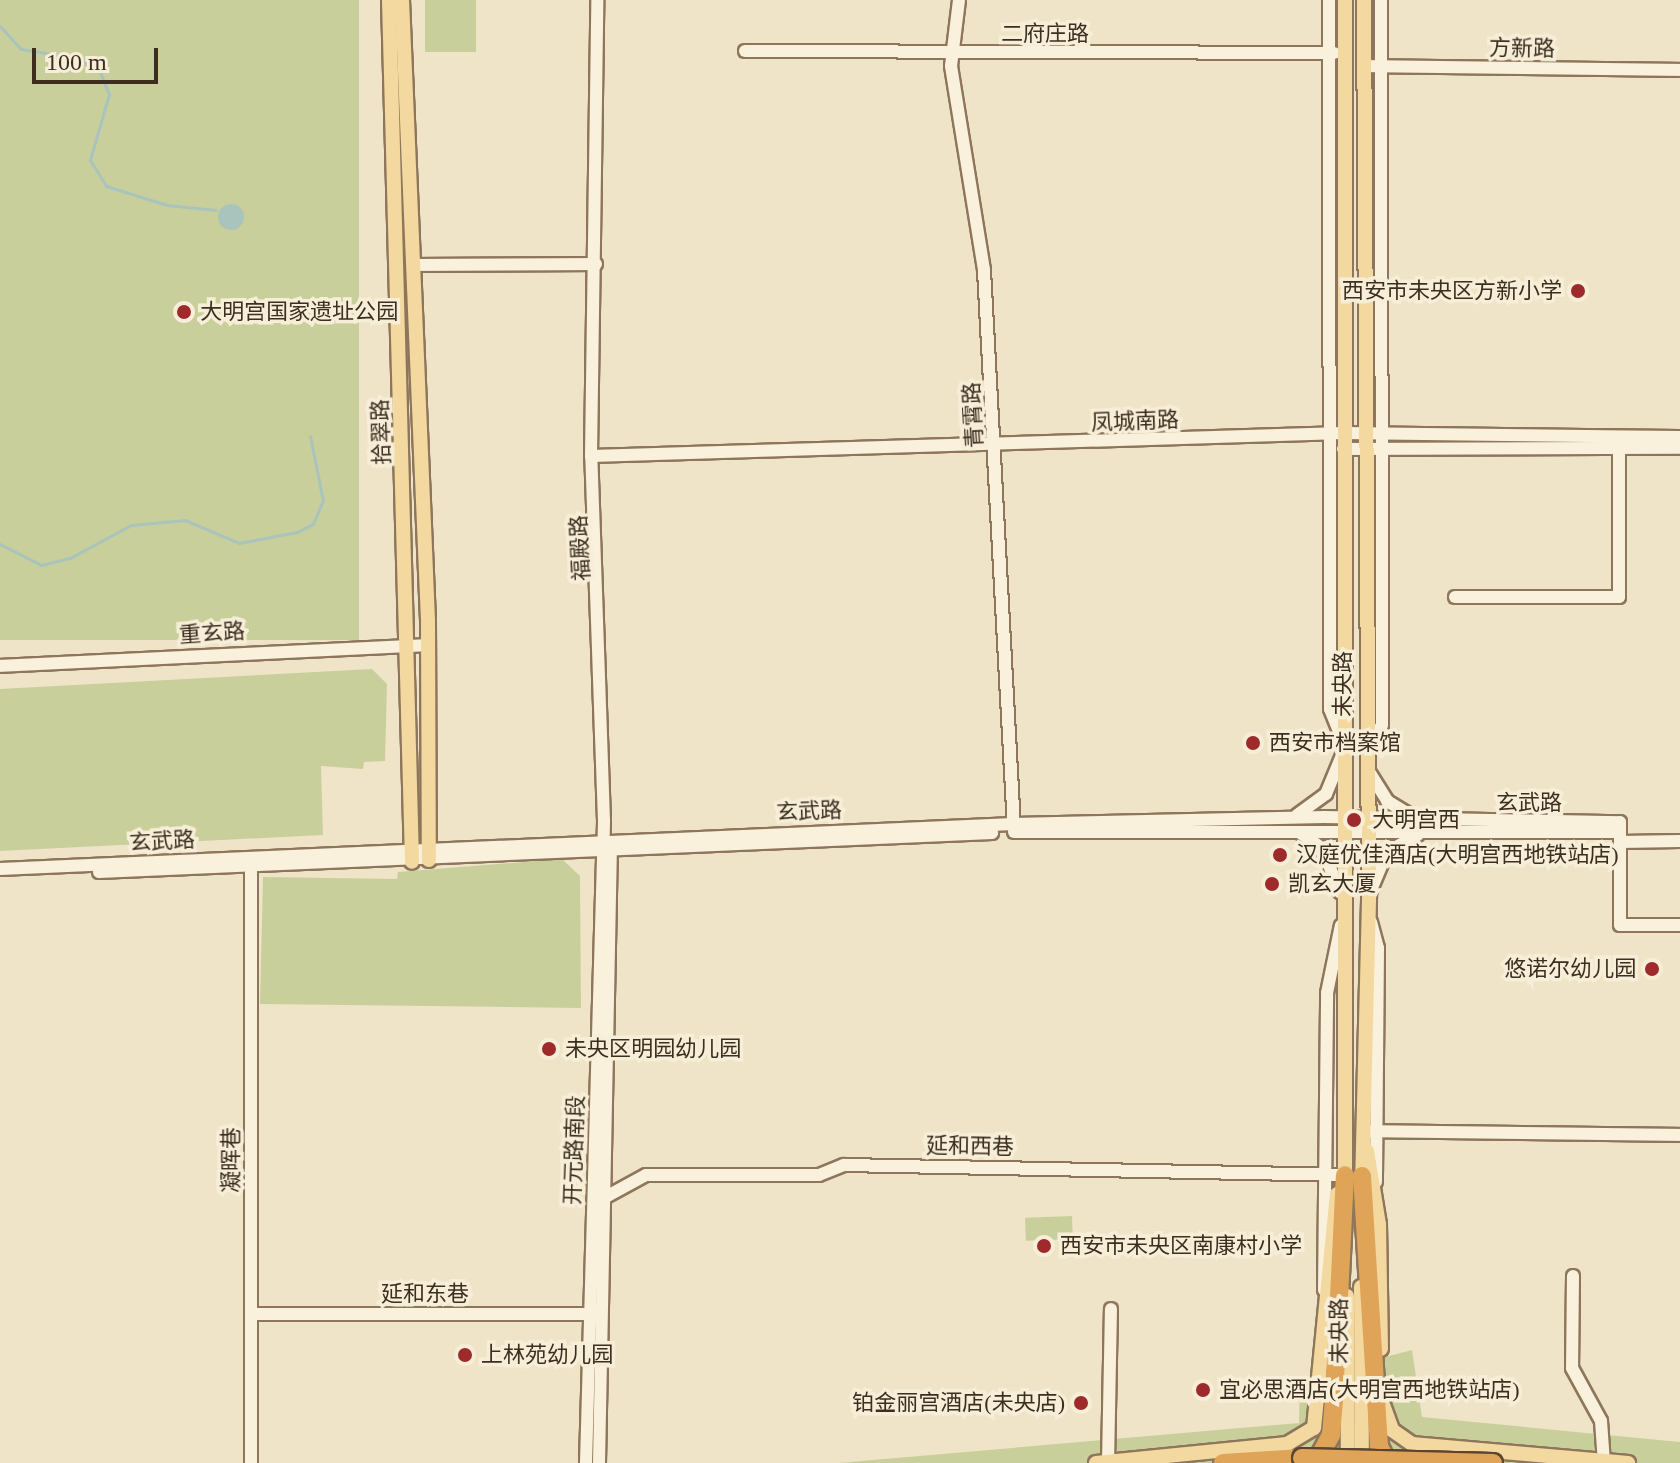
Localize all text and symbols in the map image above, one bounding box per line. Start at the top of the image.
street label: 二府庄路 [1001,21,1089,47]
scale bar [36,32,162,82]
street label: 方新路 [1489,34,1555,62]
text: 100 m [46,49,107,75]
place label: 西安市未央区方新小学 [1342,278,1562,304]
marker: 西安市未央区方新小学 [1569,282,1587,300]
place label: 大明宫国家遗址公园 [200,299,398,325]
marker: 大明宫国家遗址公园 [175,303,193,321]
street label: 青霄路 [958,381,988,449]
street label: 拾翠路 [367,399,395,465]
street label: 凤城南路 [1091,406,1179,436]
street label: 福殿路 [565,514,595,582]
street label: 重玄路 [178,618,246,648]
street label: 未央路 [1330,651,1356,717]
place label: 西安市档案馆 [1269,730,1401,756]
marker: 西安市档案馆 [1244,734,1262,752]
street label: 玄武路 [1496,790,1562,816]
street label: 玄武路 [776,797,842,825]
place label: 大明宫西 [1372,807,1460,833]
marker: 大明宫西 [1343,809,1365,831]
street label: 玄武路 [128,826,196,856]
place label: 汉庭优佳酒店(大明宫西地铁站店) [1296,842,1619,868]
marker: 汉庭优佳酒店(大明宫西地铁站店) [1271,846,1289,864]
place label: 凯玄大厦 [1288,871,1376,897]
marker: 凯玄大厦 [1263,875,1281,893]
place label: 悠诺尔幼儿园 [1504,956,1636,982]
marker: 悠诺尔幼儿园 [1643,960,1661,978]
place label: 未央区明园幼儿园 [565,1036,741,1062]
marker: 未央区明园幼儿园 [540,1040,558,1058]
street label: 开元路南段 [559,1095,589,1205]
street label: 凝晖巷 [218,1127,244,1193]
street label: 延和西巷 [926,1132,1014,1160]
place label: 西安市未央区南康村小学 [1060,1233,1302,1259]
marker: 西安市未央区南康村小学 [1035,1237,1053,1255]
street label: 延和东巷 [381,1281,469,1307]
street label: 未央路 [1326,1298,1352,1364]
place label: 上林苑幼儿园 [481,1342,613,1368]
marker: 上林苑幼儿园 [456,1346,474,1364]
place label: 宜必思酒店(大明宫西地铁站店) [1219,1377,1520,1403]
marker: 宜必思酒店(大明宫西地铁站店) [1194,1381,1212,1399]
place label: 铂金丽宫酒店(未央店) [852,1390,1065,1416]
marker: 铂金丽宫酒店(未央店) [1072,1394,1090,1412]

